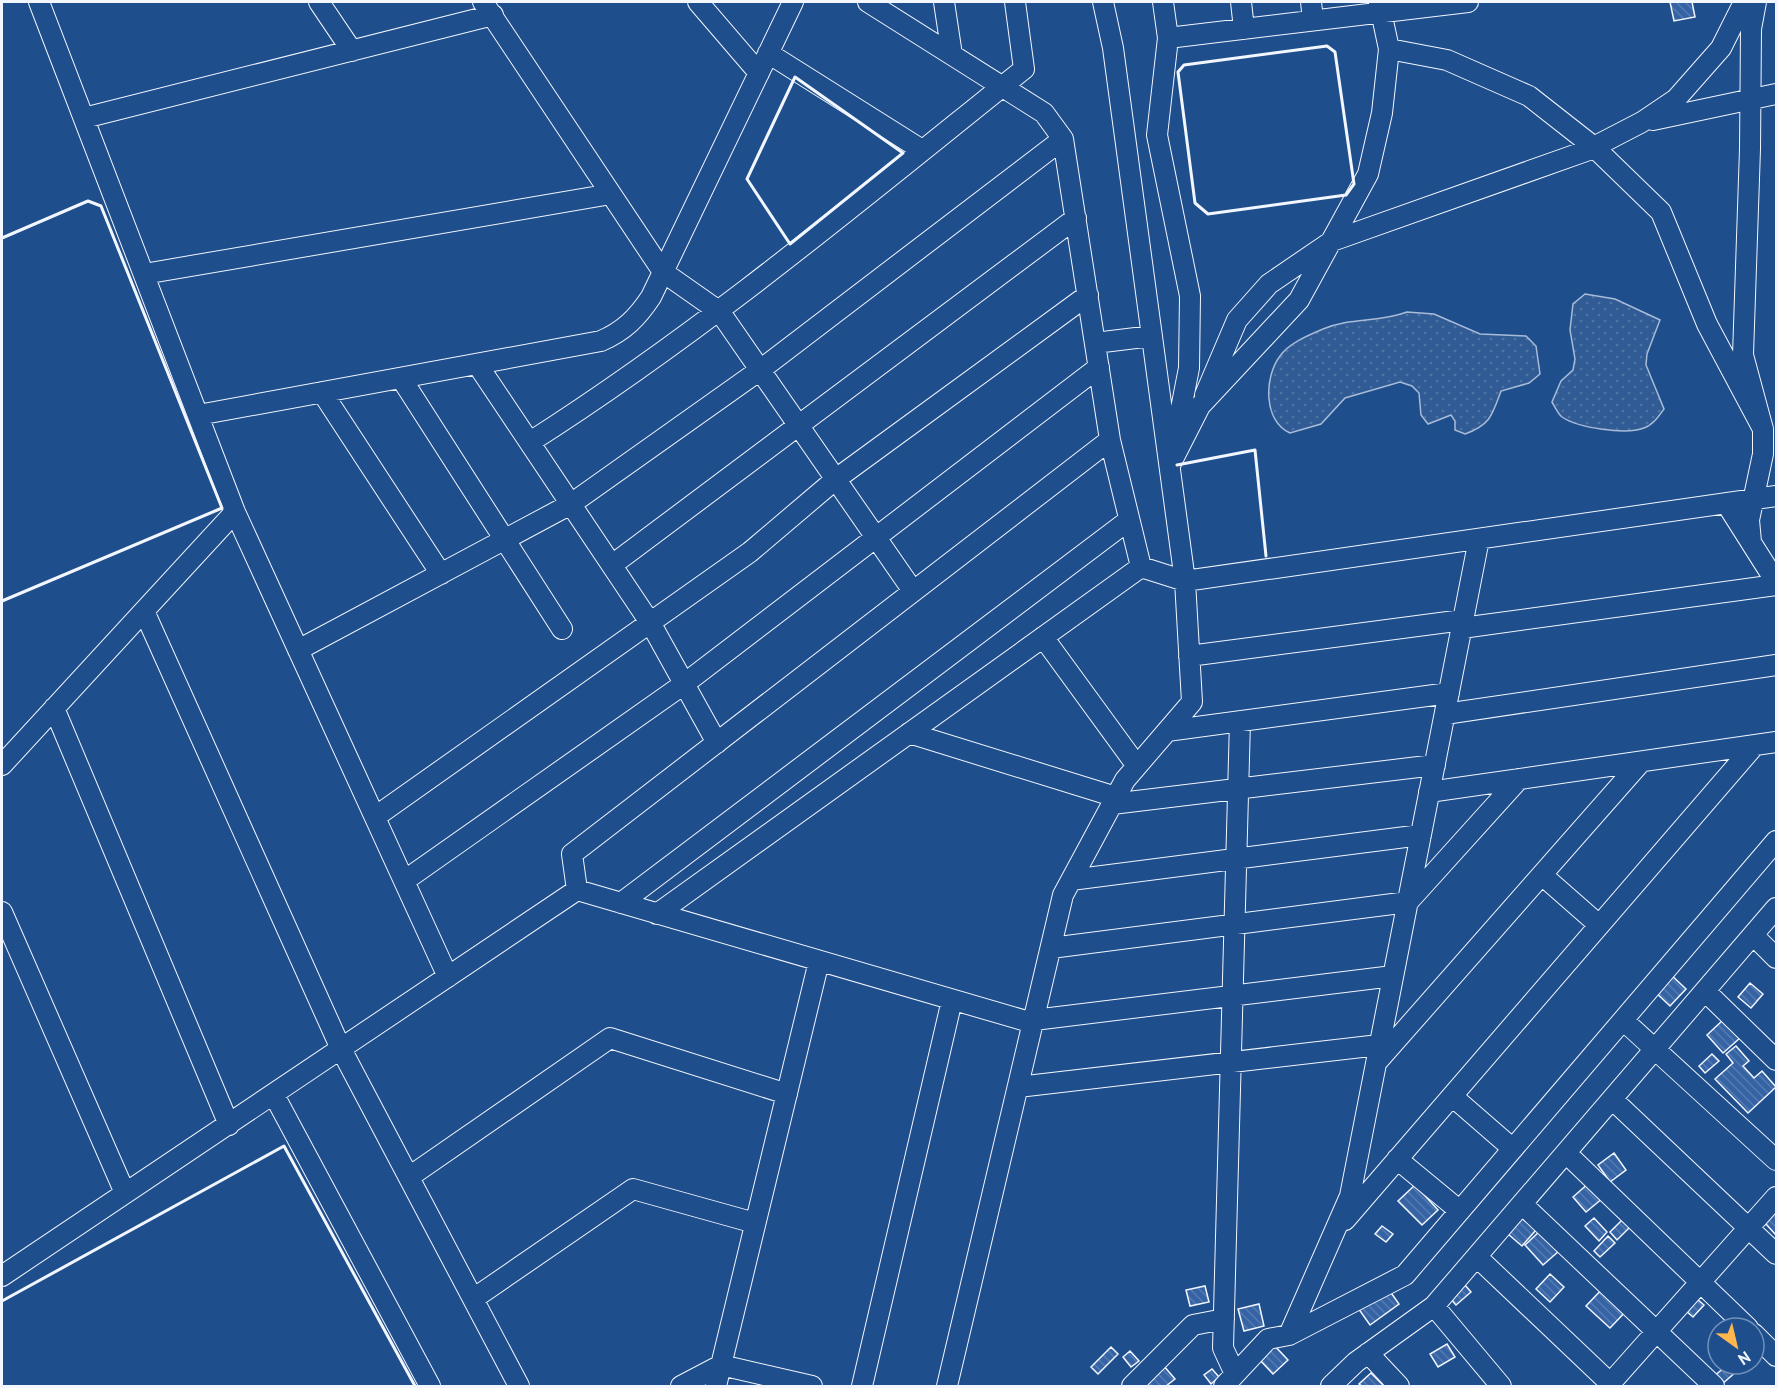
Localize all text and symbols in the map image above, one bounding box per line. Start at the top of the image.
north arrow [1706,1316,1766,1376]
text: N [1734,1347,1754,1370]

